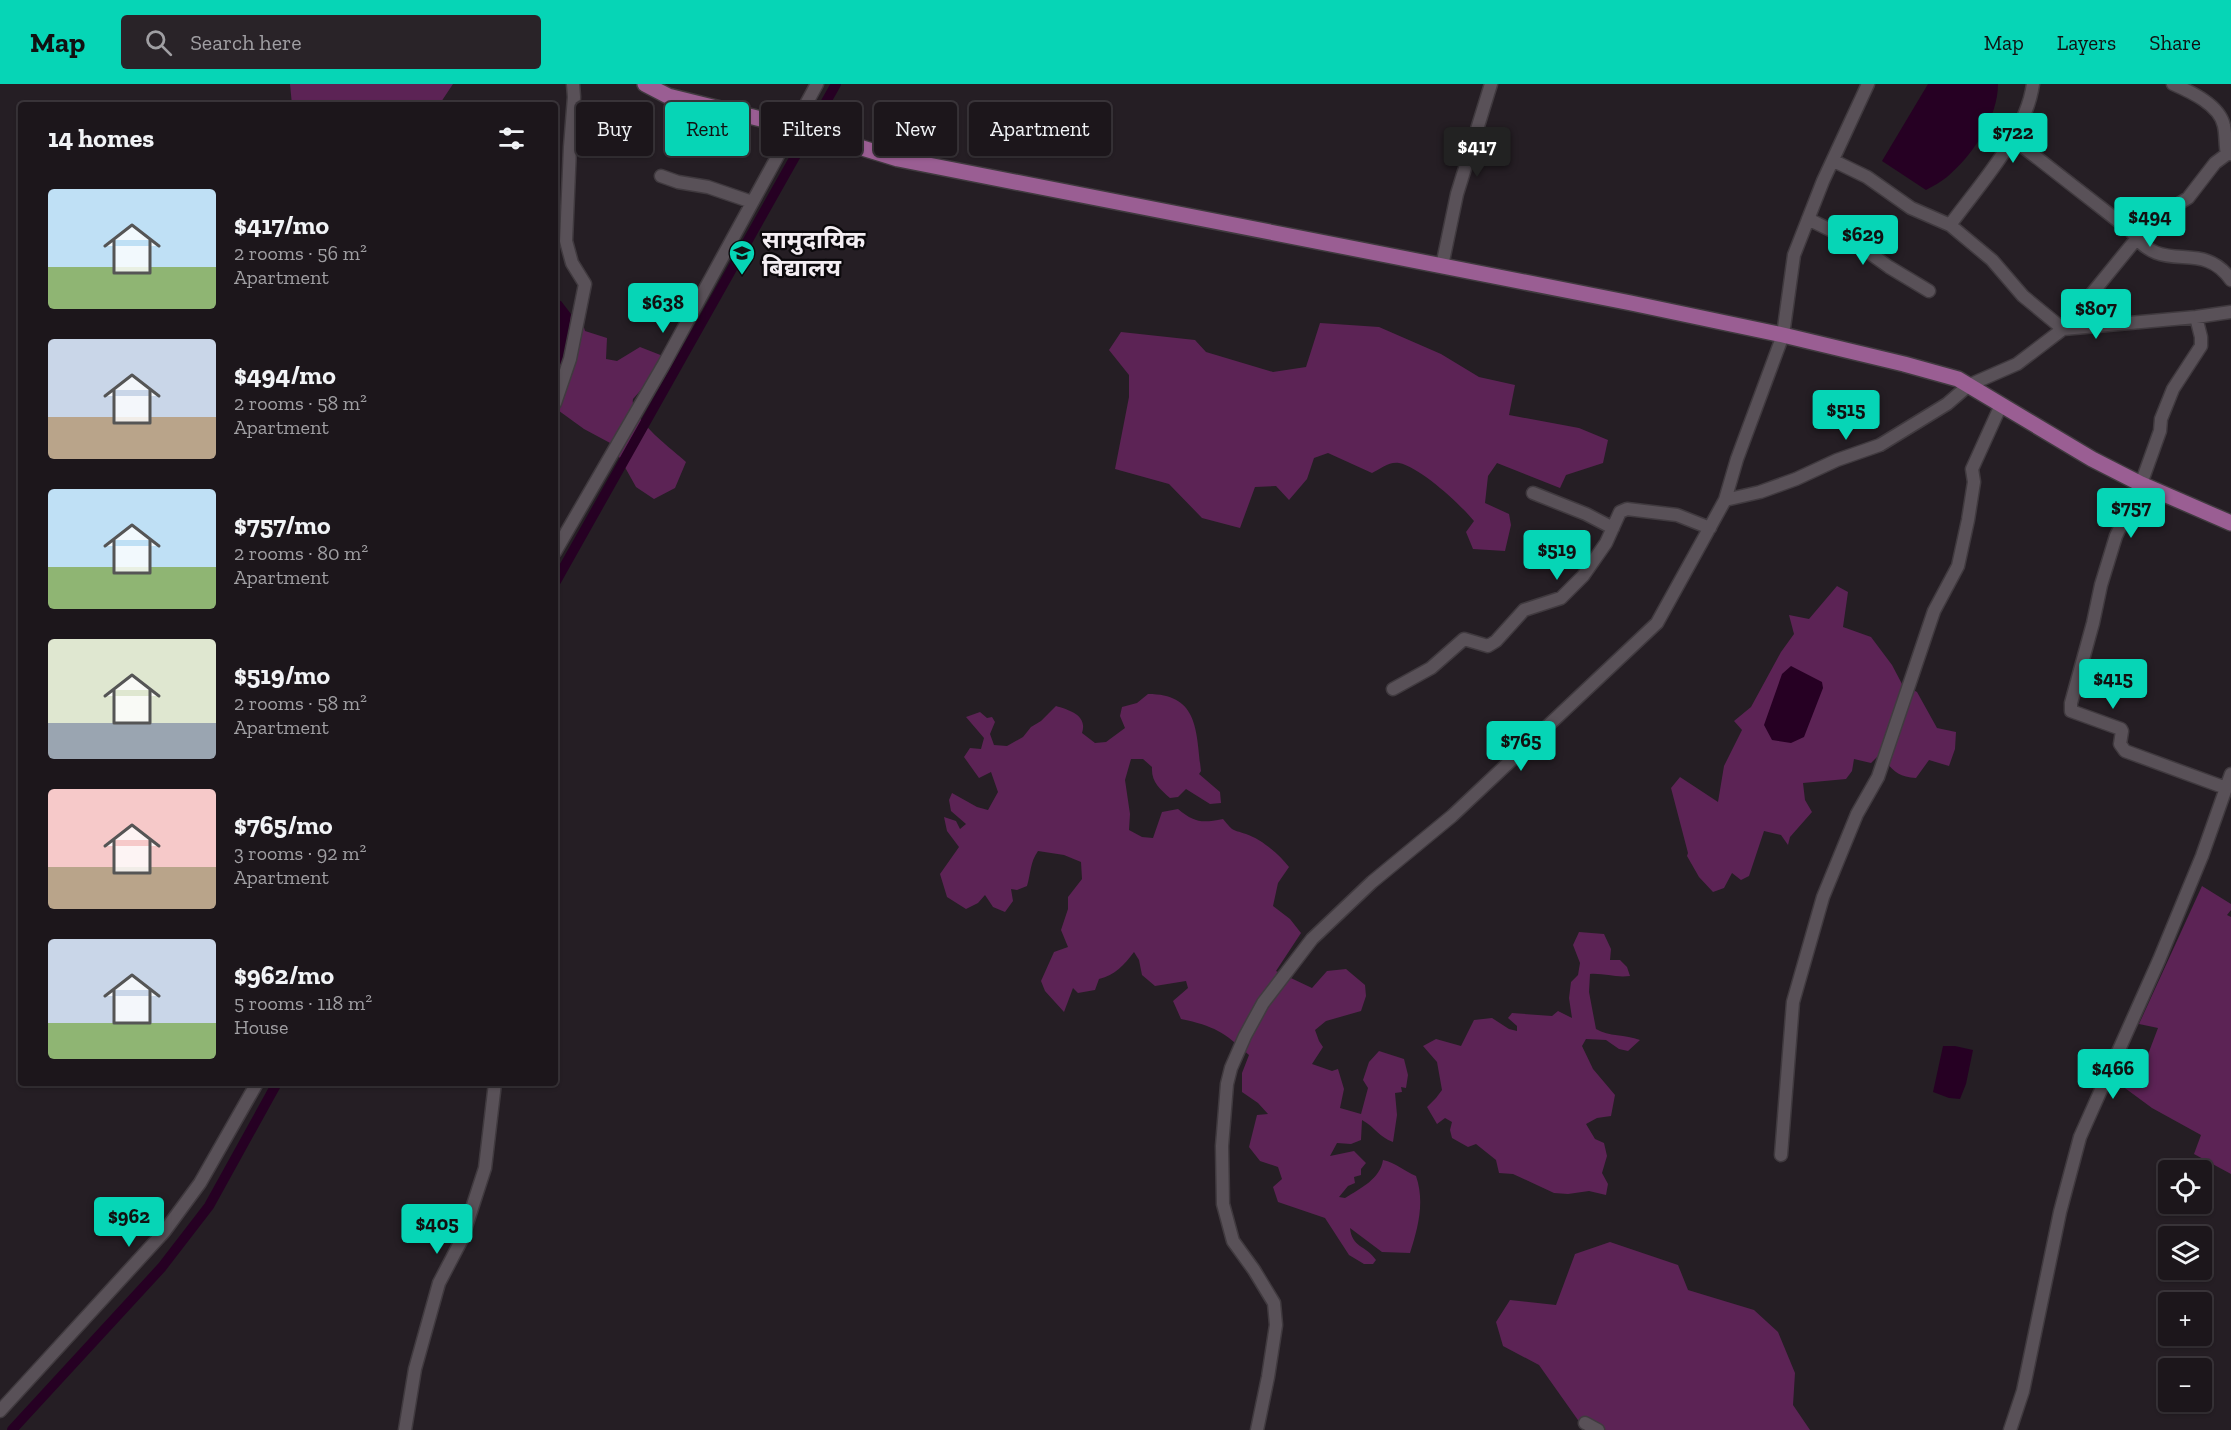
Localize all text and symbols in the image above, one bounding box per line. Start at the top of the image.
search box [121,15,541,69]
text: Map [30,26,85,59]
icon: search [142,26,175,59]
text: Search here [190,29,302,56]
text: Map [1984,30,2024,55]
text: Layers [2057,30,2116,55]
text: Share [2149,30,2201,55]
chip: Buy [576,102,653,156]
chip: Rent [665,102,749,156]
chip: Filters [761,102,862,156]
chip: New [874,102,957,156]
chip: Apartment [969,102,1111,156]
pin: $722 [1977,113,2049,164]
text: $722 [1992,120,2034,144]
text: 14 homes [48,122,154,154]
icon: filters [495,122,528,155]
pin: $417 [1441,127,1513,178]
text: $417 [1458,134,1496,158]
pin: $494 [2114,197,2186,248]
text: $494 [2128,204,2172,228]
text: $417/mo [234,209,329,241]
icon: home [96,213,168,285]
pin: $629 [1827,215,1899,266]
text: $629 [1842,222,1884,246]
place label: सामुदायिक बिद्यालय [762,225,866,282]
school or university icon: सामुदायिक बिद्यालय [727,238,757,276]
text: 2 rooms · 56 m² [234,241,367,265]
text: Apartment [234,265,329,289]
pin: $638 [627,283,699,334]
pin: $807 [2060,289,2132,340]
text: $638 [642,290,684,314]
text: $807 [2075,296,2117,320]
text: $494/mo [234,359,336,391]
icon: home [96,363,168,435]
pin: $515 [1810,390,1882,441]
text: 2 rooms · 58 m² [234,391,367,415]
text: $515 [1827,397,1865,421]
text: Apartment [234,415,329,439]
pin: $757 [2095,488,2167,539]
text: $757 [2111,495,2151,519]
text: $757/mo [234,509,331,541]
icon: home [96,513,168,585]
pin: $519 [1521,530,1593,581]
text: $519 [1537,537,1577,561]
text: 2 rooms · 80 m² [234,541,368,565]
text: Apartment [234,565,329,589]
text: $519/mo [234,659,330,691]
pin: $415 [2077,659,2149,710]
icon: home [96,663,168,735]
text: $415 [2093,666,2133,690]
text: 2 rooms · 58 m² [234,691,367,715]
text: Apartment [234,715,329,739]
pin: $765 [1485,721,1557,772]
text: $765 [1501,728,1541,752]
text: $765/mo [234,809,333,841]
icon: home [96,813,168,885]
text: 3 rooms · 92 m² [234,841,366,865]
text: Apartment [234,865,329,889]
text: $962/mo [234,959,334,991]
icon: home [96,963,168,1035]
text: 5 rooms · 118 m² [234,991,372,1015]
text: House [234,1015,288,1039]
pin: $466 [2077,1049,2149,1100]
text: $466 [2092,1056,2134,1080]
map controls [2158,1160,2212,1412]
button: locate [2158,1160,2212,1214]
pin: $962 [93,1197,165,1248]
text: $962 [108,1204,150,1228]
pin: $405 [401,1204,473,1255]
text: $405 [415,1211,459,1235]
button: layers [2158,1226,2212,1280]
button: + [2158,1292,2212,1346]
button: − [2158,1358,2212,1412]

